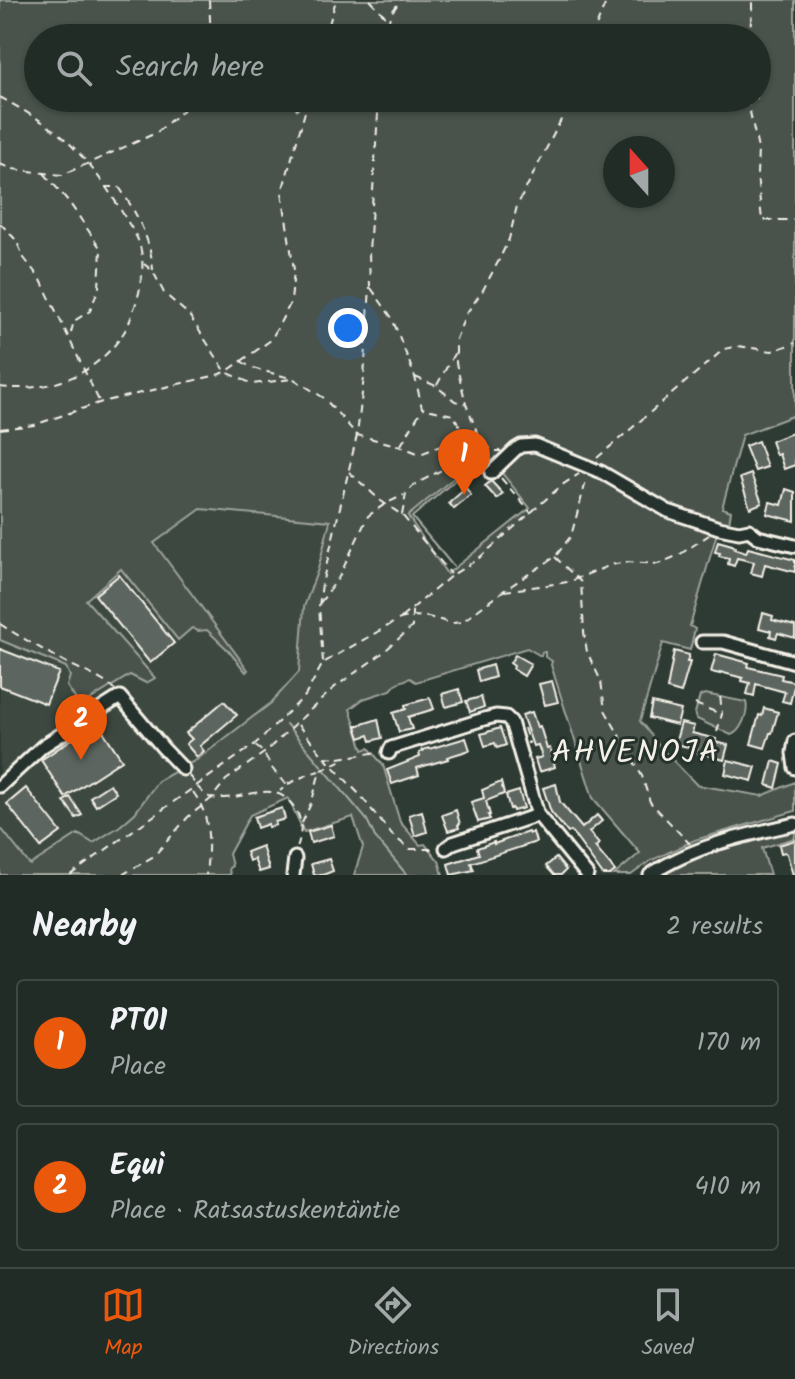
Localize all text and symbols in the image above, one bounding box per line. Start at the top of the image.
search box [24,24,771,112]
text: Search here [116,44,264,92]
icon: search [52,46,96,90]
north arrow [603,136,675,208]
your location [328,308,368,348]
pin: 1 [438,429,490,495]
pin: 2 [55,694,107,760]
district label: AHVENOJA [552,728,720,779]
text: Nearby [32,900,137,954]
text: 2 results [666,906,763,948]
text: PT01 [110,998,167,1046]
text: 1 [56,1022,64,1064]
text: 170 m [697,1022,761,1064]
text: Place [110,1046,166,1088]
text: Equi [110,1142,164,1190]
text: 2 [52,1166,68,1208]
text: 410 m [694,1166,761,1208]
text: Place · Ratsastuskentäntie [110,1190,400,1232]
tab: Map [101,1283,145,1366]
tab: Directions [348,1283,439,1366]
tab: Saved [642,1283,694,1366]

